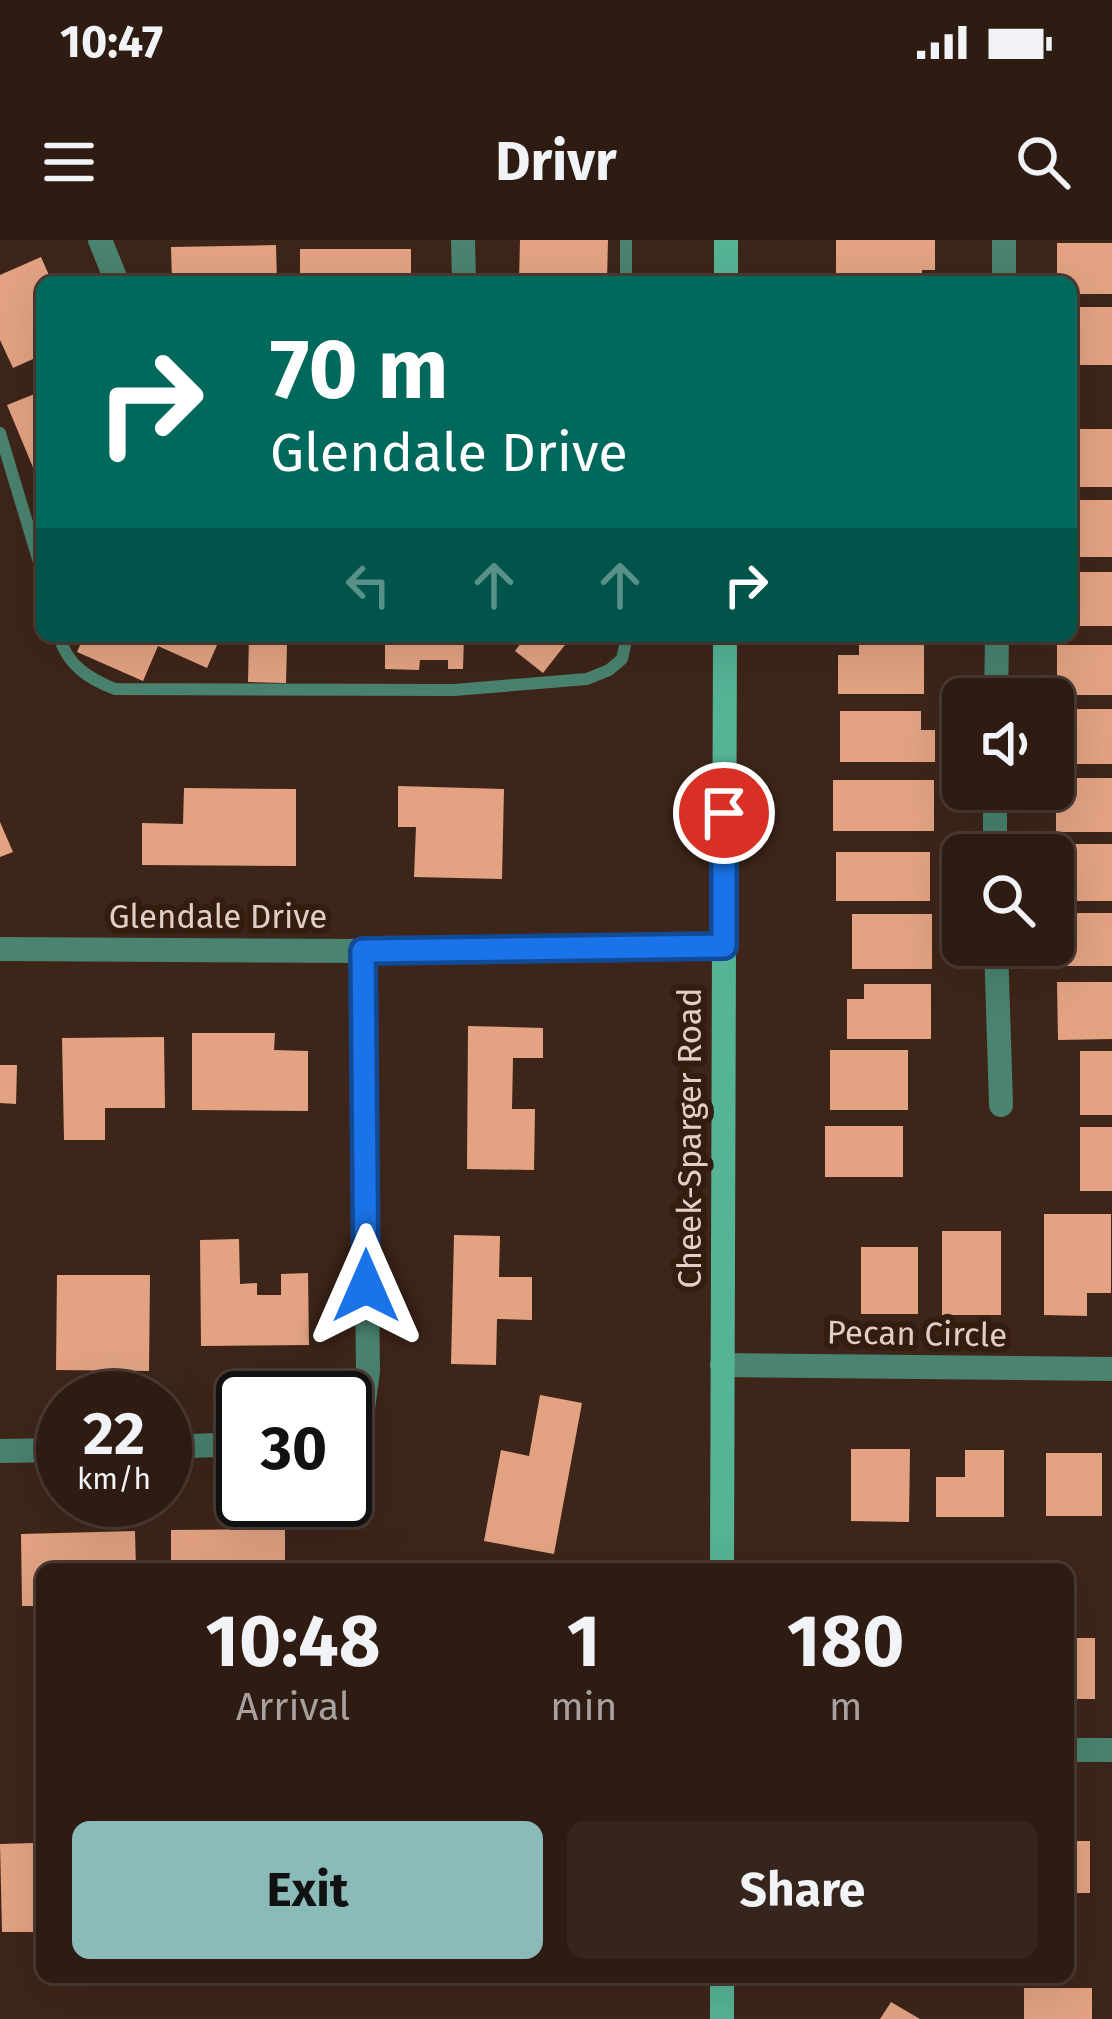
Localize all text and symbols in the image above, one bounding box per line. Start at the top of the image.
text: 10:47 [60,15,163,69]
icon: menu [36,129,102,195]
icon: search [1010,129,1076,195]
text: Drivr [495,130,617,194]
text: 70 m [270,319,448,420]
icon: right [72,324,228,480]
text: Glendale Drive [270,421,628,485]
icon: left [335,552,401,618]
icon: ahead [461,552,527,618]
icon: ahead [587,552,653,618]
icon: right [713,552,779,618]
map controls [942,678,1074,966]
button: sound [942,678,1074,810]
pin [673,762,775,864]
icon: arrive [691,780,757,846]
button: search [942,834,1074,966]
street label: Glendale Drive [109,897,327,937]
street label: Cheek-Sparger Road [670,988,710,1288]
position arrow [303,1223,429,1349]
street label: Pecan Circle [826,1312,1008,1356]
speed limit sign: 30 [216,1371,372,1527]
text: 22 [83,1398,145,1470]
text: km/h [77,1461,151,1497]
text: 10:48 [206,1599,381,1685]
text: 1 [567,1599,601,1685]
text: 180 [787,1599,904,1685]
text: Arrival [236,1684,350,1730]
text: min [550,1684,617,1730]
text: m [829,1684,862,1730]
button: Exit [72,1821,543,1959]
button: Share [567,1821,1038,1959]

